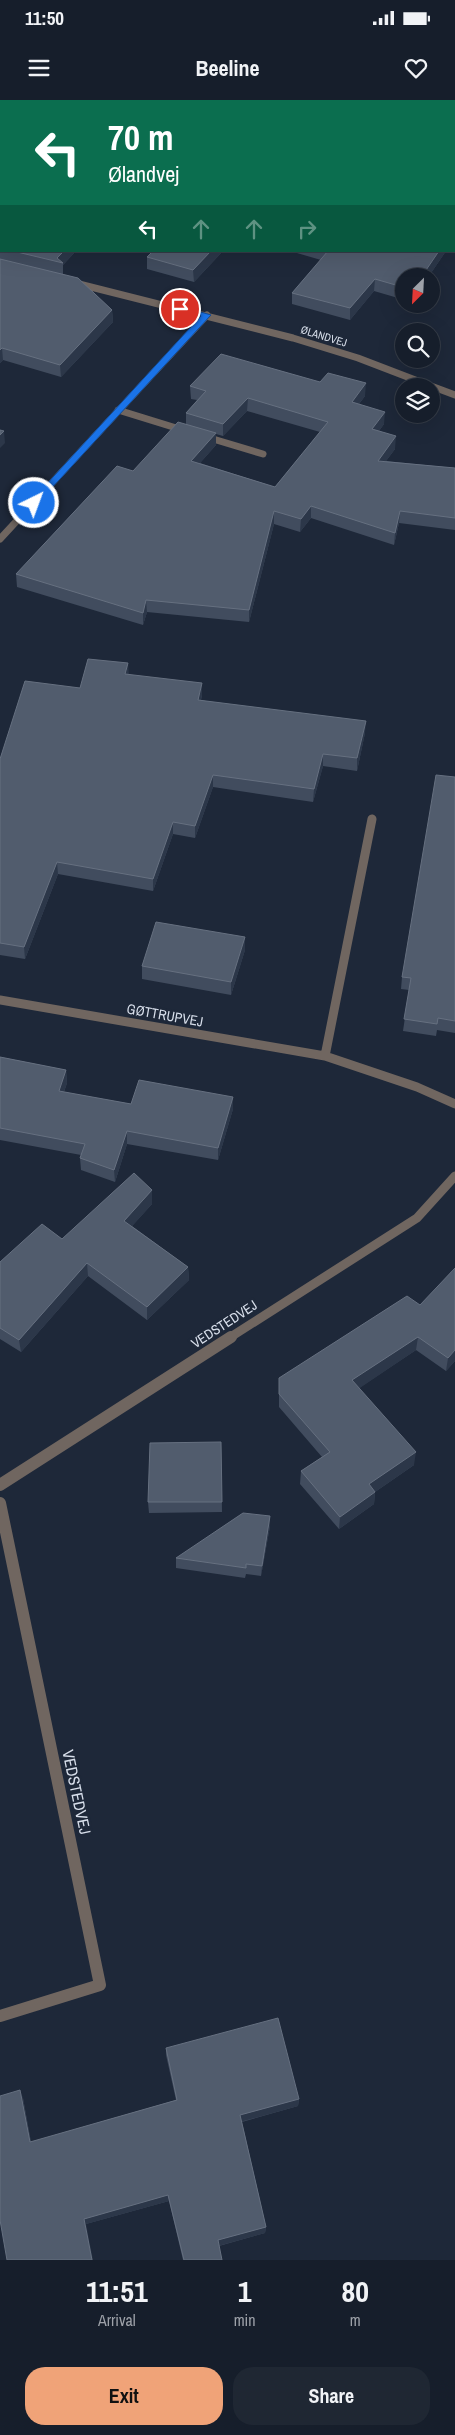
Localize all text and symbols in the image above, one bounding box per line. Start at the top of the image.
text: 11:50 [25,5,64,31]
text: Beeline [195,53,260,83]
icon: menu [25,54,53,82]
icon: heart [402,54,430,82]
text: 70 m [108,114,173,161]
icon: left [25,120,90,185]
text: Ølandvej [108,159,179,189]
icon: left [134,215,162,243]
icon: ahead [187,215,215,243]
icon: ahead [240,215,268,243]
icon: right [293,215,321,243]
north arrow [395,268,440,312]
map controls [395,268,440,423]
pin [159,288,201,330]
icon: arrive [166,295,194,323]
street label: ØLANDVEJ [299,322,349,350]
button: search [395,323,440,368]
button: layers [395,378,440,423]
position arrow [7,476,59,528]
street label: GØTTRUPVEJ [125,999,205,1031]
street label: VEDSTEDVEJ [188,1296,260,1352]
street label: VEDSTEDVEJ [57,1748,97,1836]
text: 11:51 [86,2271,148,2311]
text: 1 [238,2271,251,2311]
text: 80 [342,2271,369,2311]
text: Arrival [98,2309,136,2331]
text: min [234,2309,256,2331]
text: m [350,2309,361,2331]
button: Exit [25,2367,223,2425]
button: Share [233,2367,430,2425]

